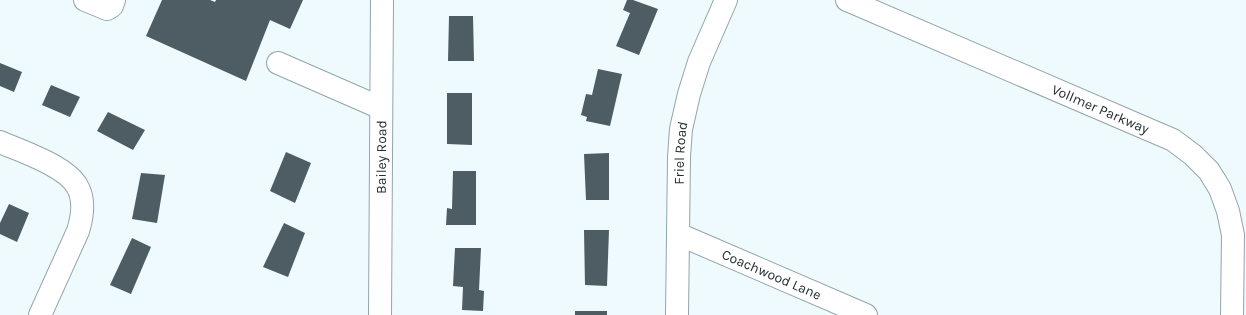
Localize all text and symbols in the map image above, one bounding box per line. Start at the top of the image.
street label: Vollmer Parkway [1049,81,1152,138]
street label: Bailey Road [372,120,390,194]
street label: Friel Road [670,120,691,185]
street label: Coachwood Lane [719,245,824,303]

